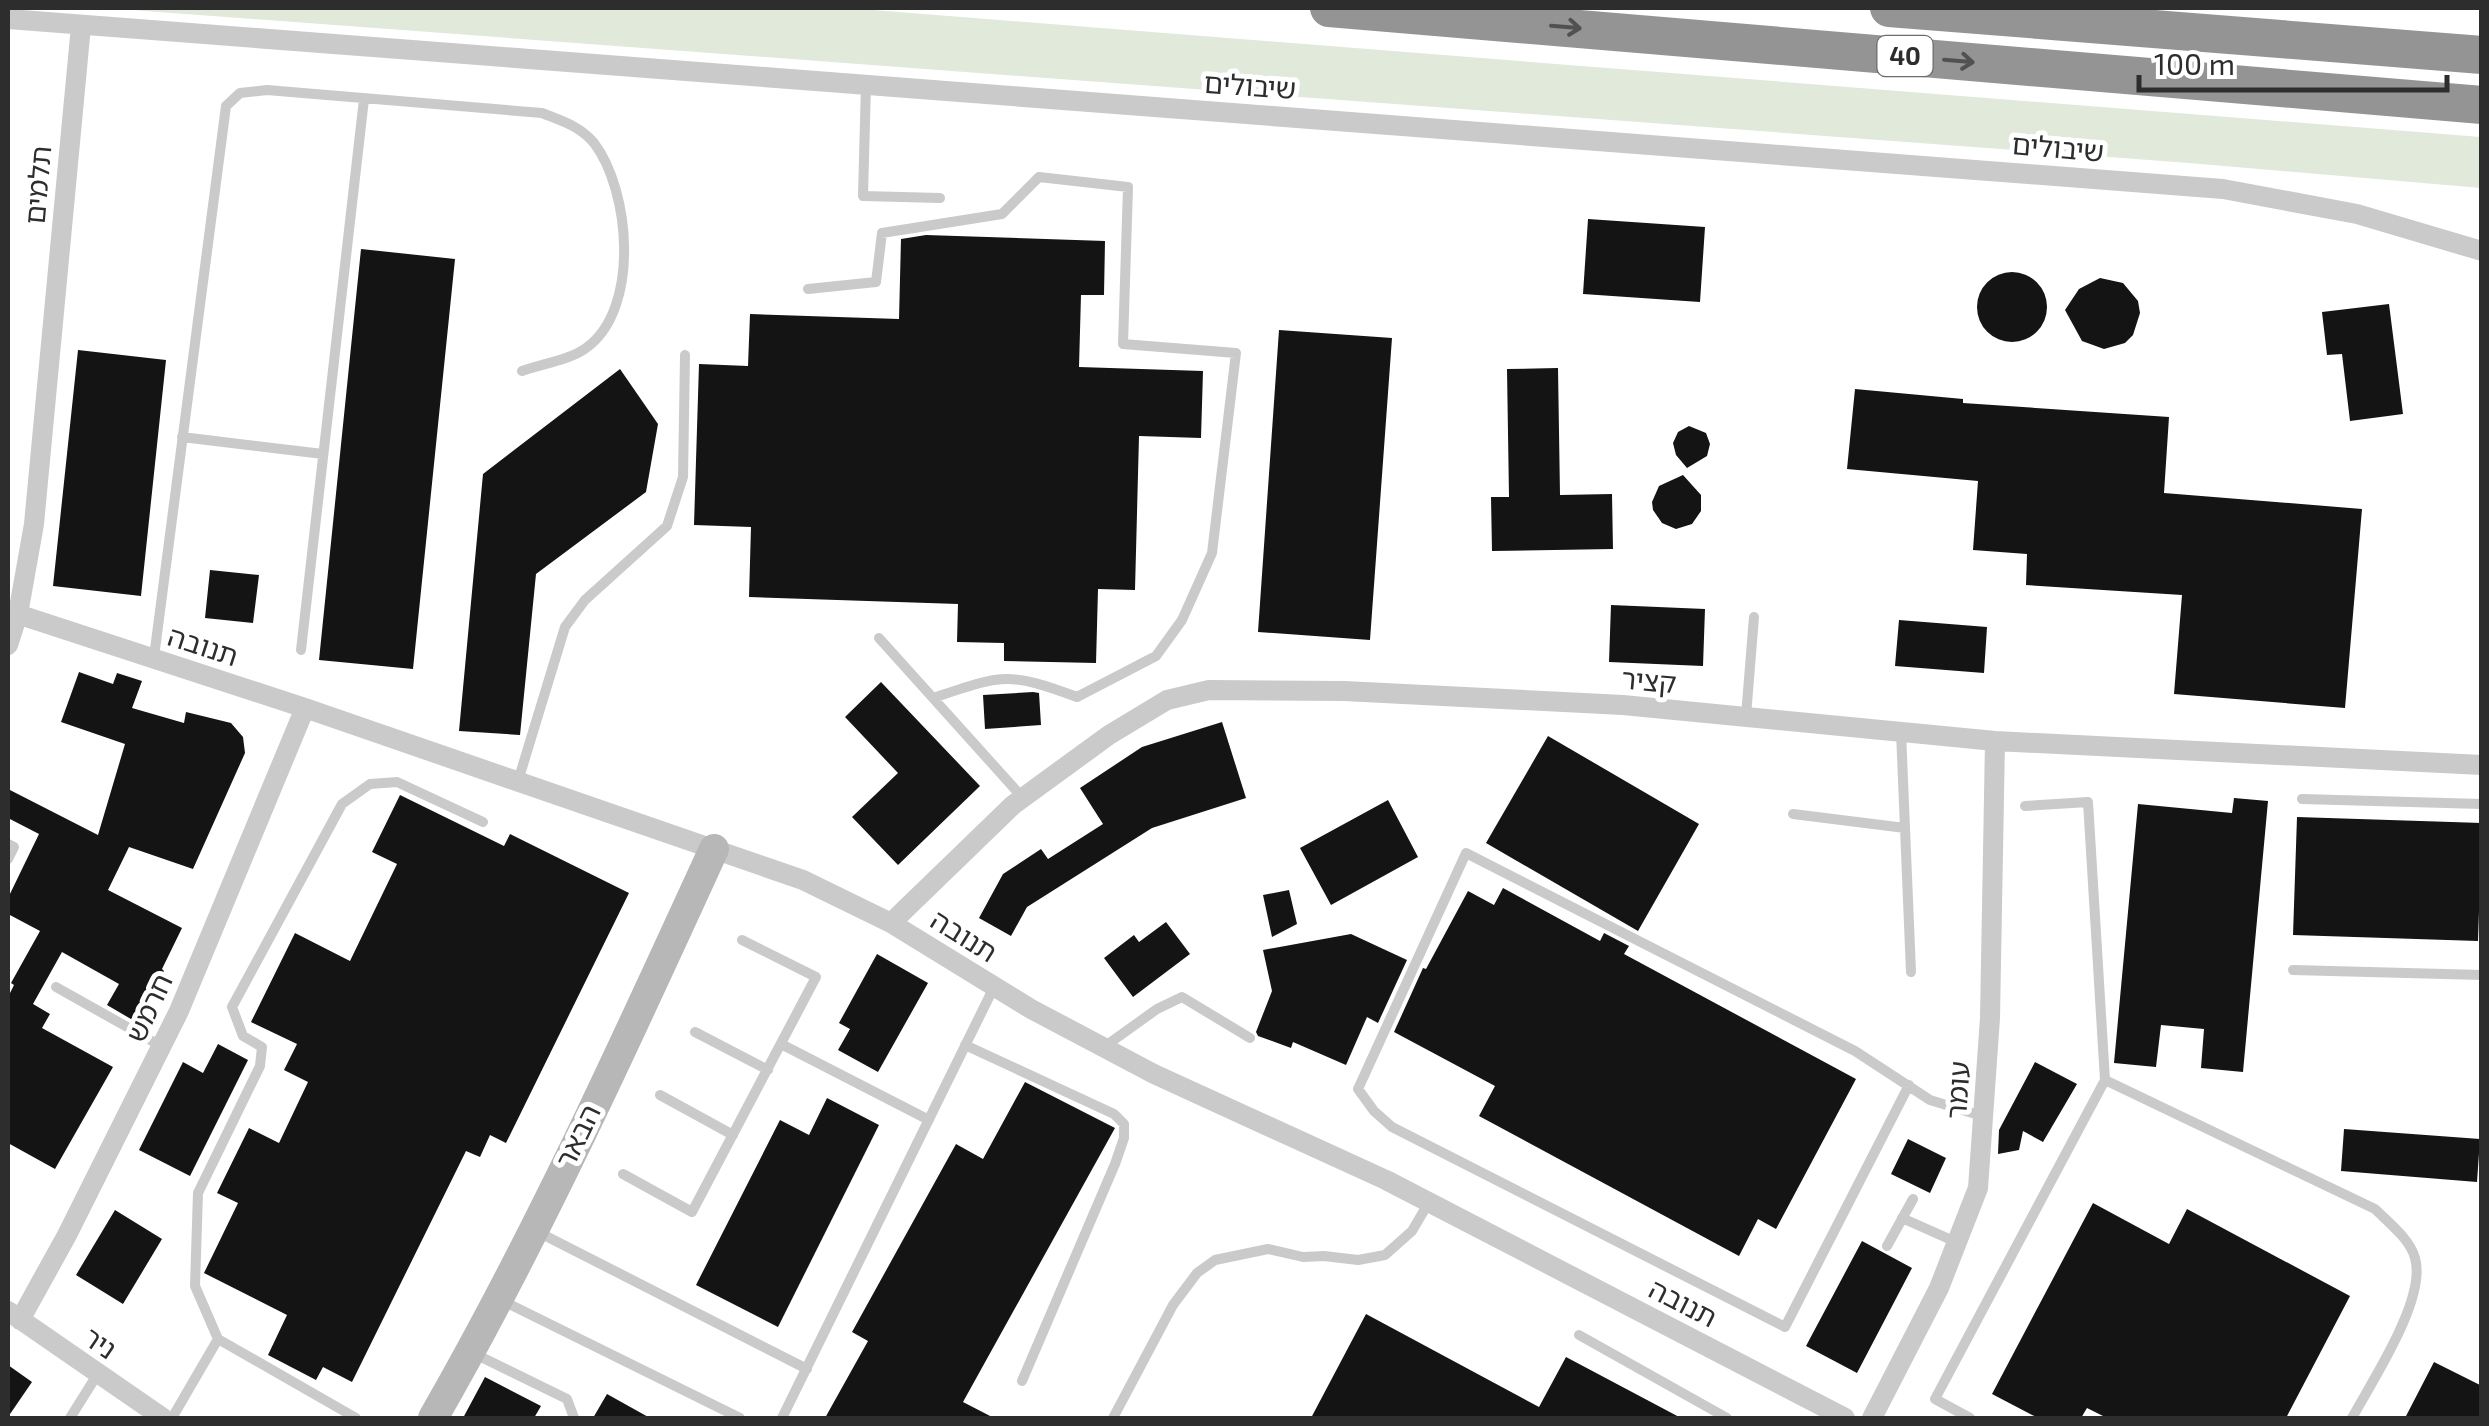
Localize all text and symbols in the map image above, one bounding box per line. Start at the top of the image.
one-way arrow [1549,18,1581,37]
scale bar [2139,30,2446,92]
road number: 40 [1878,36,1932,76]
text: 100 m [2154,45,2235,81]
one-way arrow [1943,51,1975,70]
street label: שיבולים [1203,65,1297,105]
street label: שיבולים [2011,126,2106,168]
street label: תלמים [17,144,57,226]
street label: תנובה [164,618,243,672]
street label: קציר [1620,661,1678,699]
street label: תנובה [925,902,1004,969]
street label: חרמש [117,968,179,1047]
street label: עומר [1938,1060,1976,1120]
street label: הבאר [547,1098,607,1173]
street label: תנובה [1644,1271,1723,1334]
street label: ניר [78,1319,124,1365]

